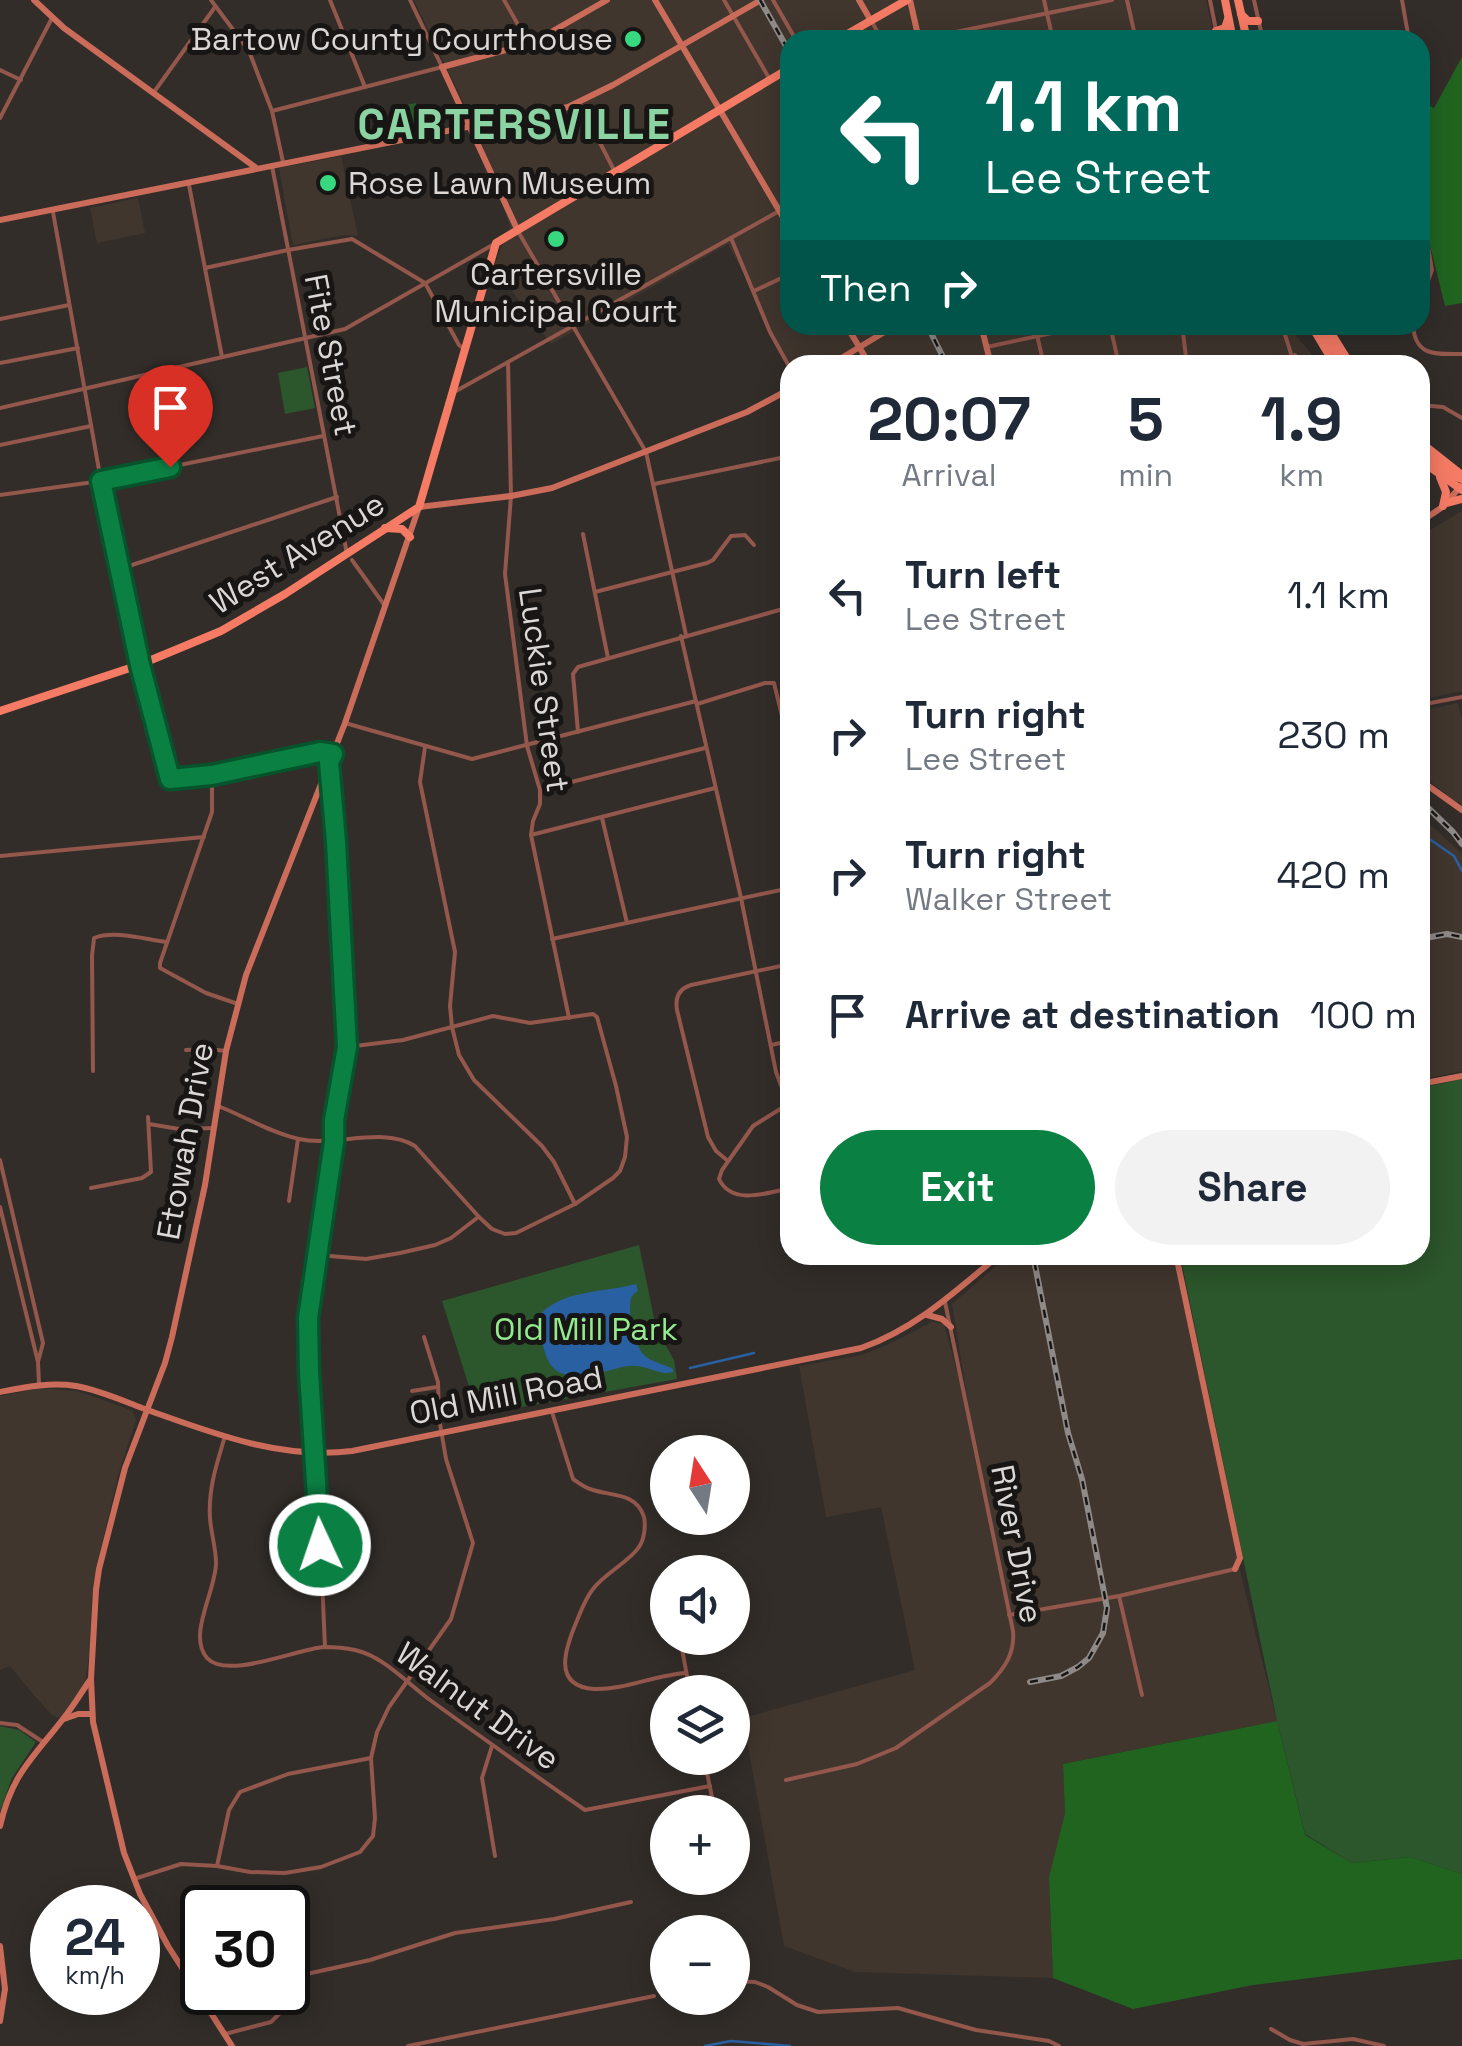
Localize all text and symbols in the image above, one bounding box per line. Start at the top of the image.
place label: Bartow County Courthouse [191,19,613,59]
marker: Bartow County Courthouse [622,28,644,50]
text: 1.1 km [985,62,1183,151]
icon: left [820,70,950,200]
district label: CARTERSVILLE [358,98,672,151]
text: Lee Street [985,149,1212,206]
place label: Rose Lawn Museum [348,163,651,203]
marker: Rose Lawn Museum [317,172,339,194]
marker: Cartersville Municipal Court [545,228,567,250]
place label: Cartersville Municipal Court [434,254,678,331]
icon: right [931,260,986,315]
text: Then [820,264,911,312]
street label: Fite Street [296,271,366,439]
pin [128,365,213,468]
icon: arrive [143,380,198,435]
text: 20:07 [867,381,1031,458]
text: 5 [1128,381,1164,458]
text: 1.9 [1261,381,1343,458]
text: Arrival [902,455,997,495]
text: min [1118,455,1173,495]
text: km [1279,455,1324,495]
street label: West Avenue [202,483,392,623]
text: Turn left [905,551,1061,599]
icon: left [820,568,875,623]
text: 1.1 km [1287,571,1390,619]
street label: Luckie Street [510,585,578,795]
text: Lee Street [905,599,1066,639]
text: Turn right [905,691,1086,739]
icon: right [820,708,875,763]
text: 230 m [1277,711,1390,759]
text: Lee Street [905,739,1066,779]
text: Turn right [905,831,1086,879]
icon: right [820,848,875,903]
text: 420 m [1277,851,1390,899]
text: Walker Street [905,879,1112,919]
icon: arrive [820,988,875,1043]
text: Arrive at destination [905,991,1280,1039]
text: 100 m [1310,991,1417,1039]
street label: Etowah Drive [148,1039,222,1243]
button: Exit [820,1130,1095,1245]
button: Share [1115,1130,1390,1245]
park label: Old Mill Park [494,1309,678,1349]
street label: Old Mill Road [406,1357,606,1433]
north arrow [650,1435,750,1535]
map controls [650,1435,750,2015]
street label: River Drive [982,1461,1052,1627]
position arrow [268,1493,372,1597]
button: sound [650,1555,750,1655]
street label: Walnut Drive [388,1633,568,1779]
button: layers [650,1675,750,1775]
button: + [650,1795,750,1895]
speed limit sign: 30 [180,1885,310,2015]
text: 24 [65,1906,125,1970]
button: − [650,1915,750,2015]
text: km/h [65,1959,125,1991]

